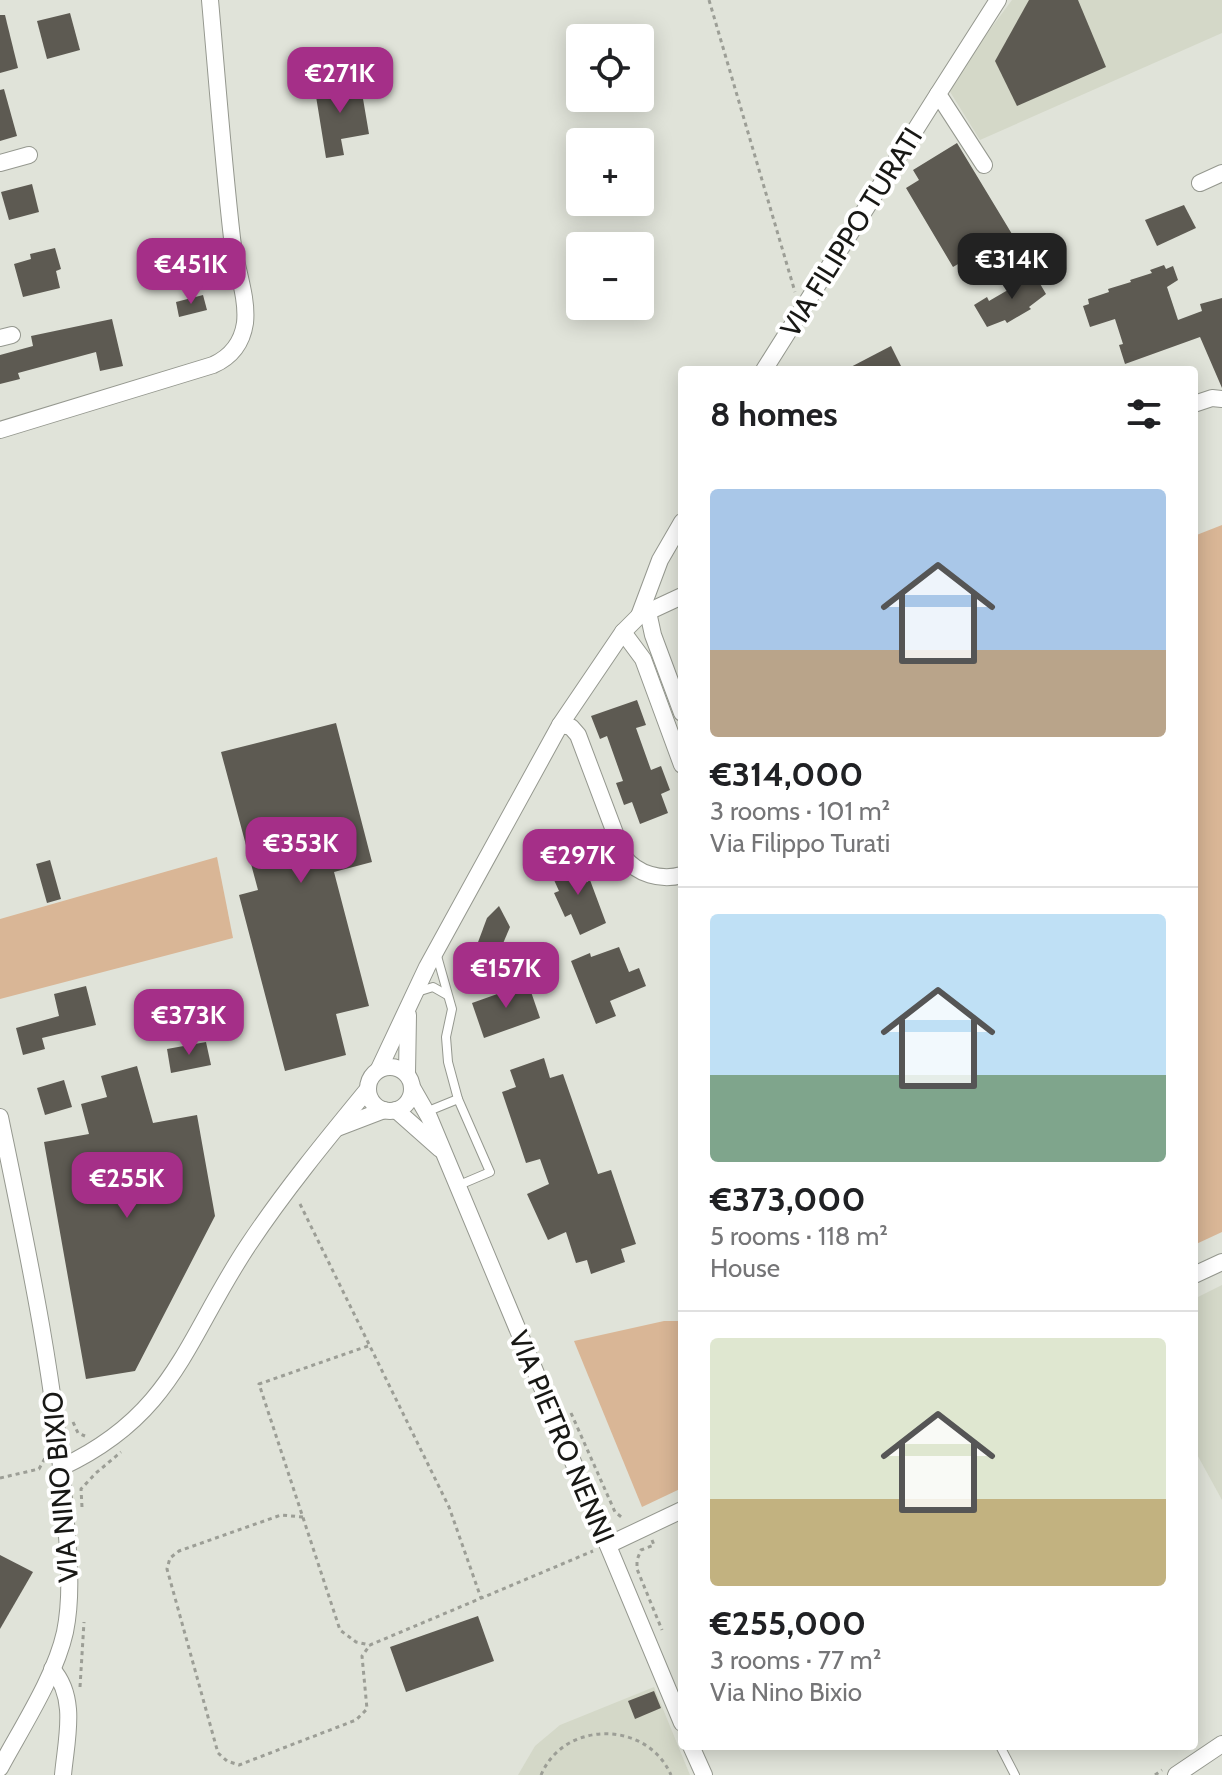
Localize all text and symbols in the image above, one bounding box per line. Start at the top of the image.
map controls [566,24,654,320]
button: locate [566,24,654,112]
pin: €271K [284,47,396,115]
text: €271K [305,57,375,89]
street label: VIA FILIPPO TURATI [773,121,929,343]
button: + [566,128,654,216]
button: − [566,232,654,320]
pin: €314K [956,233,1068,301]
pin: €451K [135,238,247,306]
text: €314K [976,243,1048,275]
text: €451K [155,248,227,280]
icon: filters [1122,392,1166,436]
text: 8 homes [710,393,838,435]
icon: home [866,541,1010,685]
text: €314,000 [710,753,863,795]
text: 3 rooms · 101 m² [710,795,890,827]
pin: €353K [245,817,357,885]
text: €353K [264,827,338,859]
text: Via Filippo Turati [710,827,890,859]
pin: €297K [522,829,634,897]
text: €297K [541,839,615,871]
pin: €157K [450,942,562,1010]
text: €157K [471,952,541,984]
icon: home [866,966,1010,1110]
pin: €373K [133,989,245,1057]
text: €373K [152,999,226,1031]
pin: €255K [71,1152,183,1220]
text: €255K [90,1162,164,1194]
text: €373,000 [710,1178,865,1220]
text: 5 rooms · 118 m² [710,1220,888,1252]
text: House [710,1252,780,1284]
street label: VIA PIETRO NENNI [502,1325,622,1549]
street label: VIA NINO BIXIO [35,1390,85,1584]
icon: home [866,1390,1010,1534]
text: €255,000 [710,1602,866,1644]
text: 3 rooms · 77 m² [710,1644,881,1676]
text: Via Nino Bixio [710,1676,862,1708]

